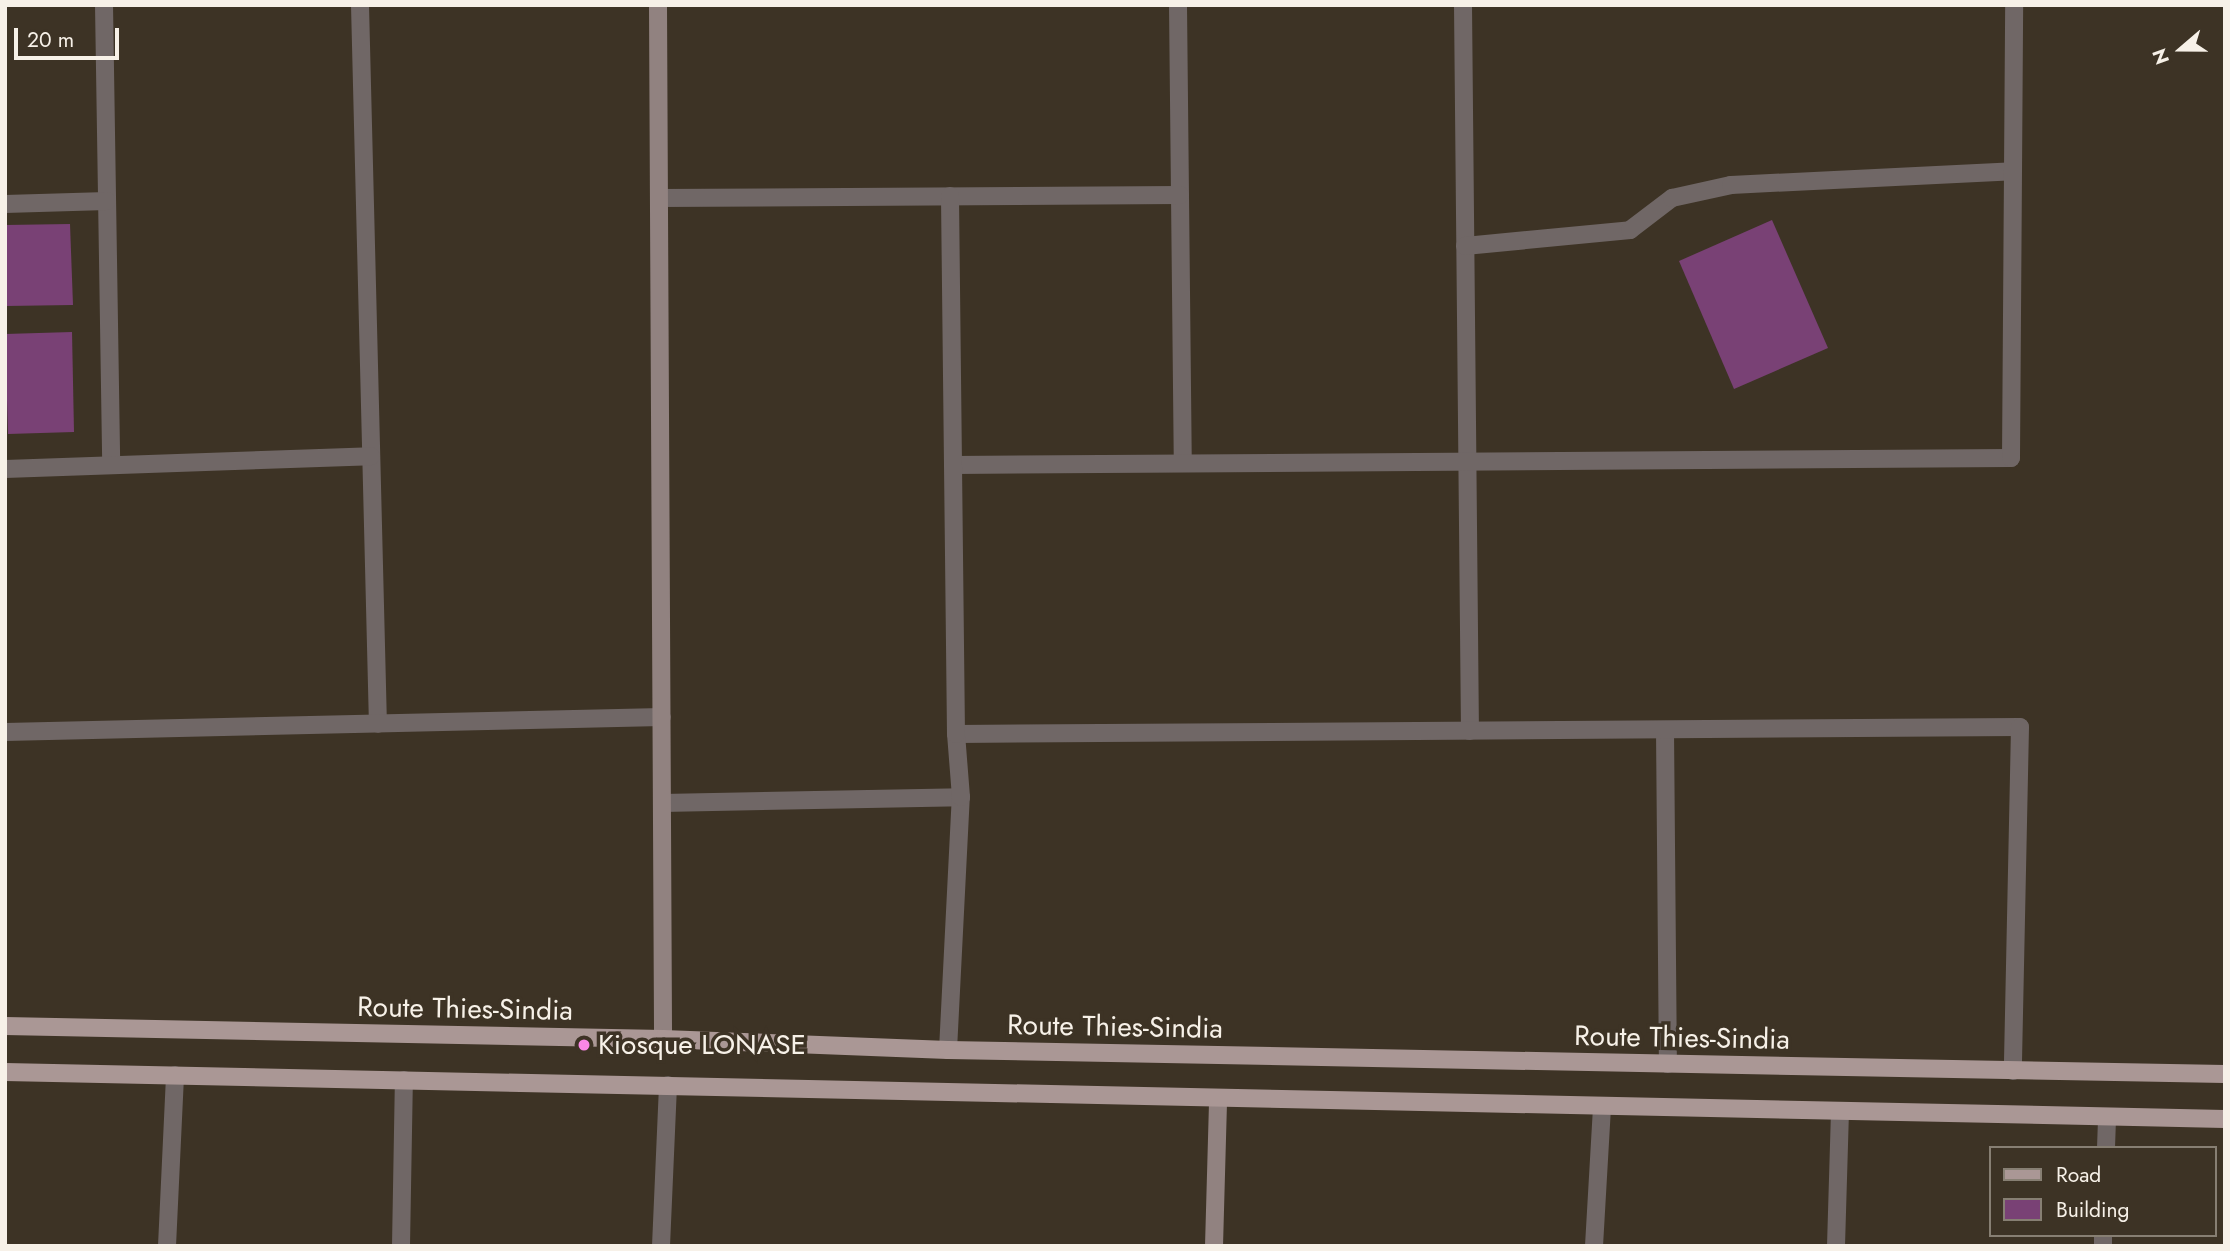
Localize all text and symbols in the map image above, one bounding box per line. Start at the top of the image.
scale bar [18,14,122,58]
north arrow [2146,14,2216,84]
text: 20 m [27,25,74,55]
text: N [2146,45,2176,68]
street label: Route Thies-Sindia [357,990,573,1028]
street label: Route Thies-Sindia [1007,1008,1223,1046]
street label: Route Thies-Sindia [1574,1019,1790,1057]
place label: Kiosque LONASE [598,1028,806,1062]
marker: Kiosque LONASE [576,1037,592,1053]
legend [1988,1146,2216,1237]
text: Road [2056,1160,2101,1190]
text: Building [2056,1195,2129,1225]

